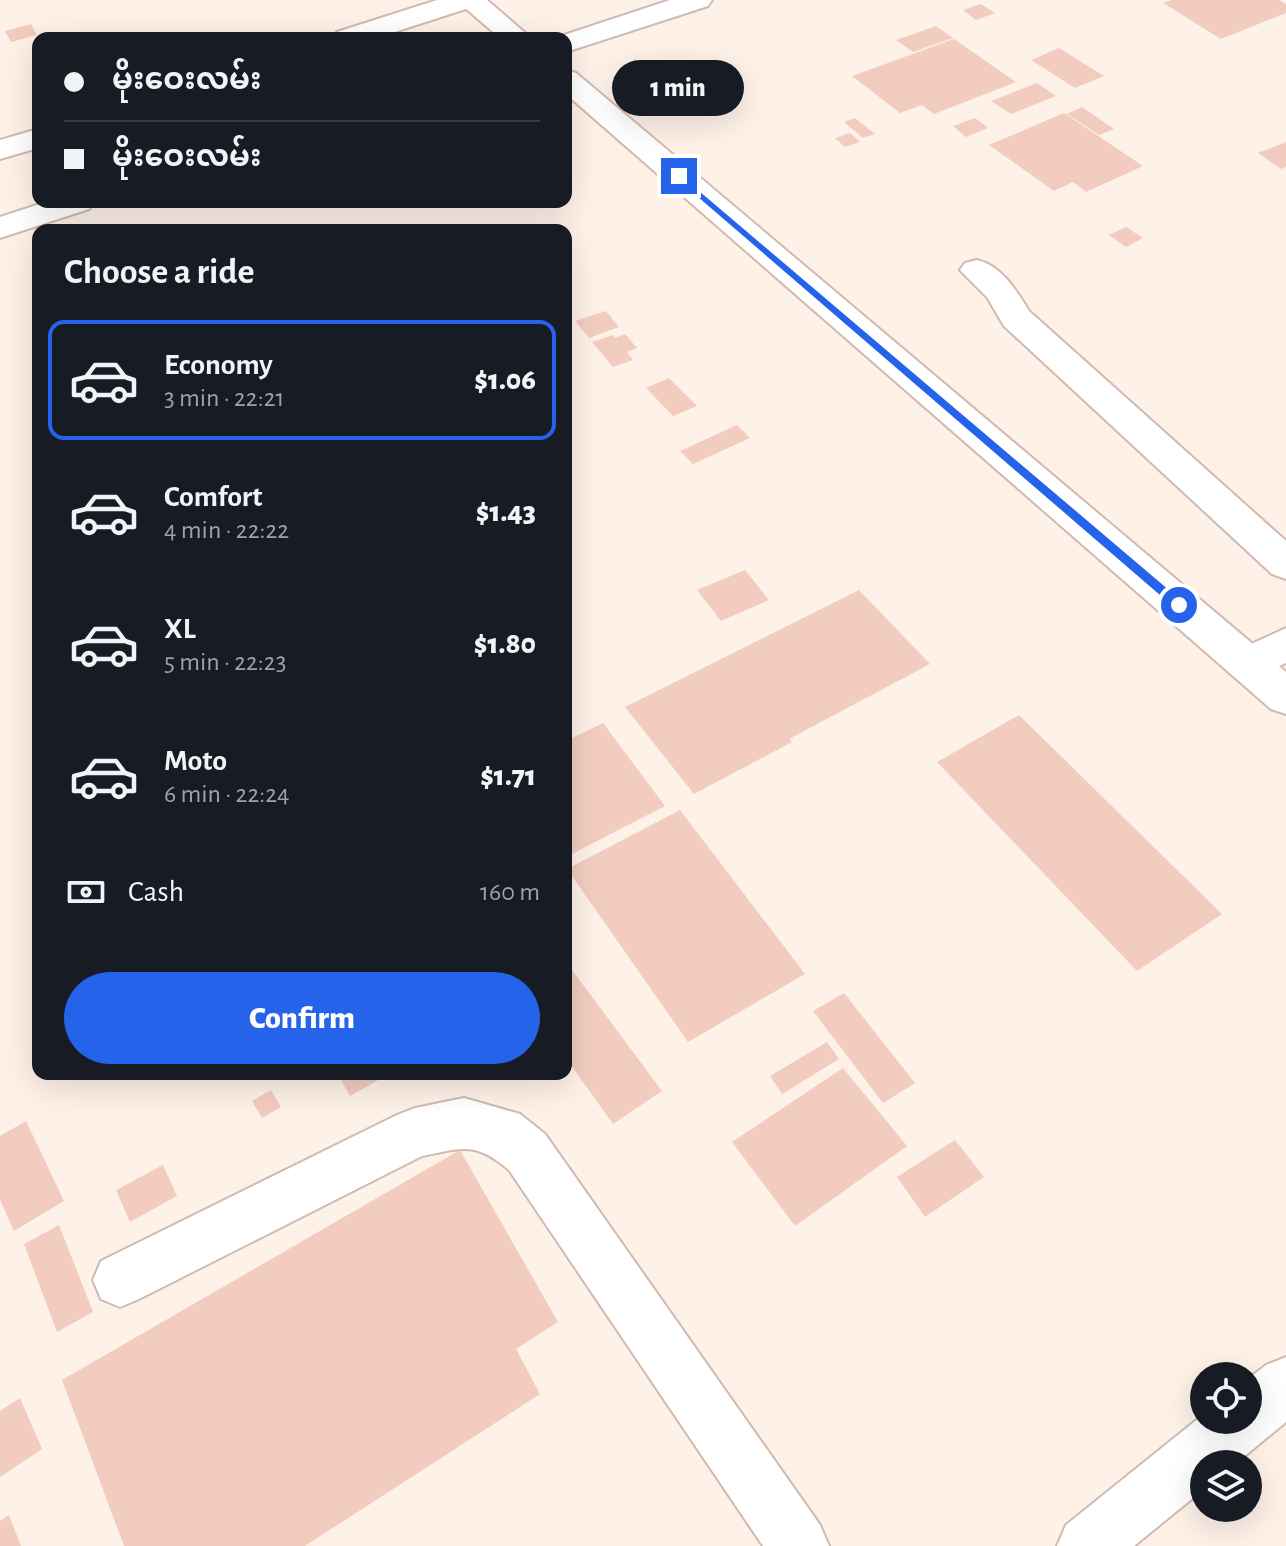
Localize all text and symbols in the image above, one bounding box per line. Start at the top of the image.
callout: 1 min [613,60,745,116]
text: မိုးဝေးလမ်း [112,65,262,95]
text: 1 min [650,75,706,101]
text: မိုးဝေးလမ်း [112,142,262,172]
route end [661,158,697,194]
text: Choose a ride [64,254,254,290]
icon: car [68,344,140,416]
text: Economy [164,350,273,380]
text: $1.06 [474,365,536,395]
text: 3 min · 22:21 [164,385,284,411]
icon: car [68,476,140,548]
text: Comfort [164,482,263,512]
text: $1.43 [476,497,536,527]
text: 4 min · 22:22 [164,517,289,543]
route start [1161,587,1197,623]
icon: car [68,608,140,680]
text: XL [164,614,196,644]
text: $1.80 [474,629,536,659]
text: 5 min · 22:23 [164,649,286,675]
icon: car [68,740,140,812]
text: Moto [164,746,227,776]
text: $1.71 [480,761,536,791]
text: 6 min · 22:24 [164,781,290,807]
icon: cash [64,870,108,914]
text: Cash [128,877,184,907]
text: 160 m [480,879,540,905]
button: Confirm [64,972,540,1064]
map controls [1190,1362,1262,1522]
button: locate [1190,1362,1262,1434]
button: layers [1190,1450,1262,1522]

